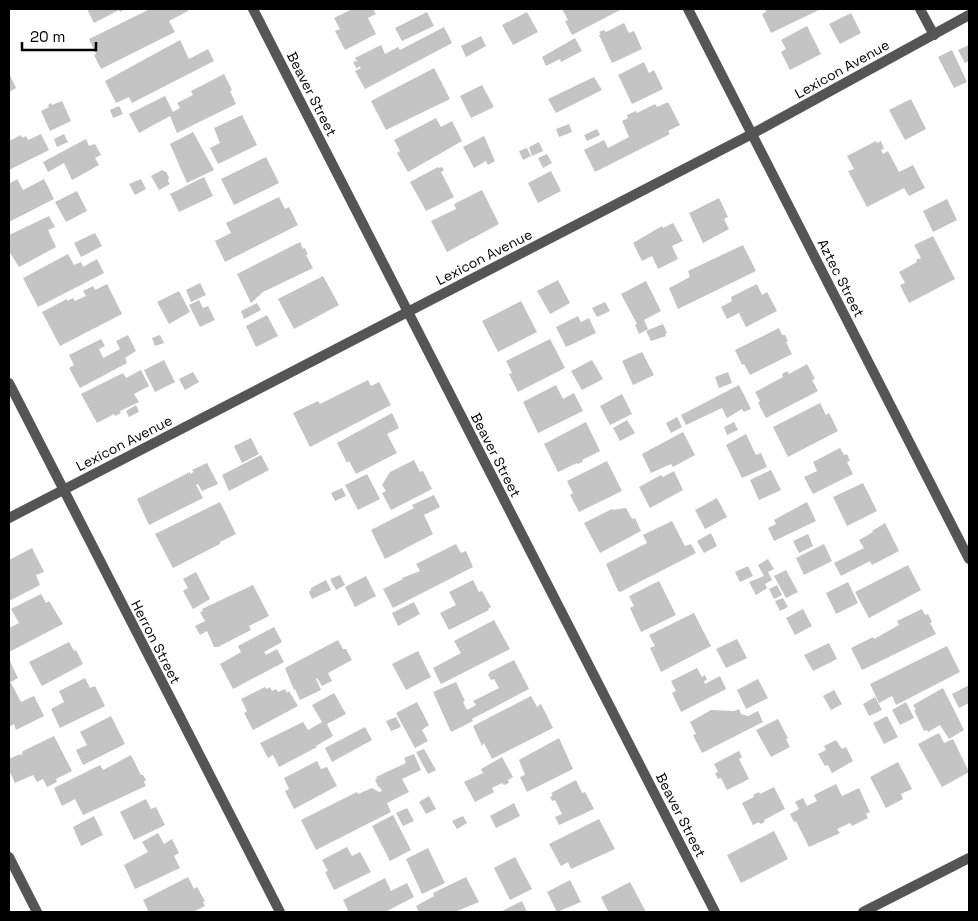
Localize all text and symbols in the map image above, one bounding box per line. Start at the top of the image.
scale bar [22,20,96,52]
text: 20 m [30,27,65,46]
street label: Lexicon Avenue [791,36,893,102]
street label: Beaver Street [283,49,341,139]
street label: Lexicon Avenue [433,225,535,289]
street label: Aztec Street [814,236,868,320]
street label: Beaver Street [467,410,525,500]
street label: Lexicon Avenue [73,411,175,475]
street label: Herron Street [127,597,185,687]
street label: Beaver Street [652,770,710,860]

